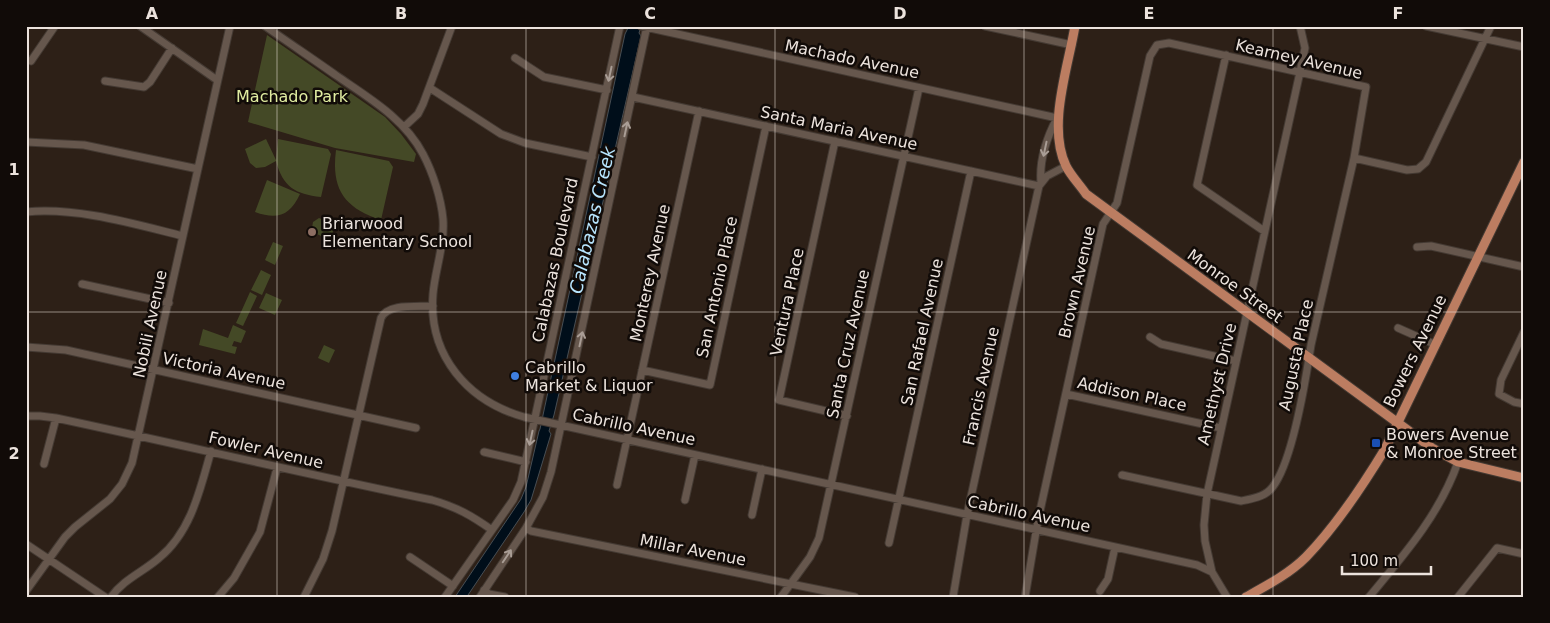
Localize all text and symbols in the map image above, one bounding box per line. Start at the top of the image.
text: A [146,4,159,23]
text: B [395,4,407,23]
text: C [644,4,656,23]
text: D [893,4,907,23]
text: E [1144,4,1154,23]
text: F [1393,4,1403,23]
street label: Machado Avenue [783,35,921,83]
street label: Kearney Avenue [1234,35,1364,83]
one-way arrow [605,66,614,82]
park label: Machado Park [236,87,349,106]
street label: Santa Maria Avenue [759,102,919,154]
one-way arrow [622,121,632,137]
one-way arrow [1040,141,1049,157]
water label: Calabazas Creek [565,143,619,296]
text: 1 [8,160,20,179]
street label: Calabazas Boulevard [528,176,582,344]
street label: Monterey Avenue [626,203,674,343]
place label: Briarwood Elementary School [322,214,472,251]
street label: San Antonio Place [693,214,741,360]
street label: Brown Avenue [1055,224,1099,340]
marker: Briarwood Elementary School [306,226,318,238]
street label: Monroe Street [1184,245,1286,327]
street label: Ventura Place [766,246,808,358]
street label: San Rafael Avenue [897,257,947,407]
street label: Nobili Avenue [129,268,171,380]
street label: Santa Cruz Avenue [823,268,873,420]
street label: Bowers Avenue [1379,291,1451,411]
street label: Augusta Place [1275,298,1317,412]
street label: Amethyst Drive [1194,321,1240,447]
street label: Francis Avenue [959,325,1003,447]
one-way arrow [577,331,586,347]
street label: Victoria Avenue [161,349,287,393]
place label: Cabrillo Market & Liquor [525,358,653,395]
marker: Cabrillo Market & Liquor [509,370,521,382]
street label: Addison Place [1076,373,1188,415]
street label: Cabrillo Avenue [571,405,697,449]
place label: Bowers Avenue & Monroe Street [1386,425,1517,462]
street label: Fowler Avenue [207,428,325,472]
one-way arrow [526,430,535,446]
marker: Bowers Avenue & Monroe Street [1370,437,1382,449]
text: 2 [8,444,20,463]
street label: Cabrillo Avenue [966,492,1092,536]
street label: Millar Avenue [638,530,748,570]
scale bar [1342,543,1431,575]
one-way arrow [502,550,512,564]
text: 100 m [1350,552,1398,570]

